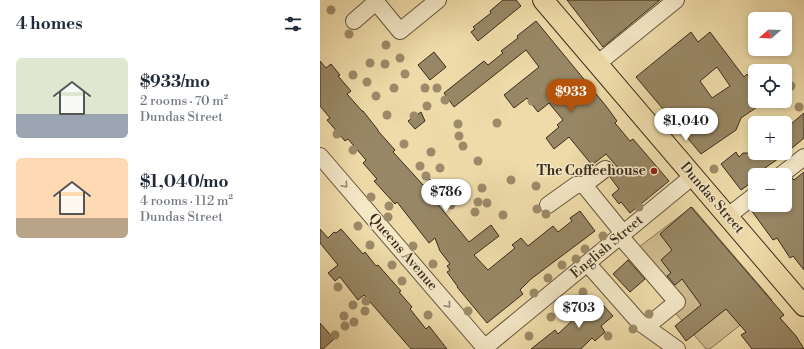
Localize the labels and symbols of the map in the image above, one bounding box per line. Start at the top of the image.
north arrow [748,12,792,56]
pin: $933 [547,79,595,113]
pin: $1,040 [653,108,719,142]
street label: Dundas Street [676,158,748,238]
place label: The Coffeehouse [537,162,646,180]
marker: The Coffeehouse [649,166,659,176]
pin: $786 [422,179,470,213]
one-way arrow [341,181,348,188]
street label: Queens Avenue [365,210,441,294]
street label: English Street [567,211,647,283]
pin: $703 [555,295,603,329]
one-way arrow [444,300,451,308]

